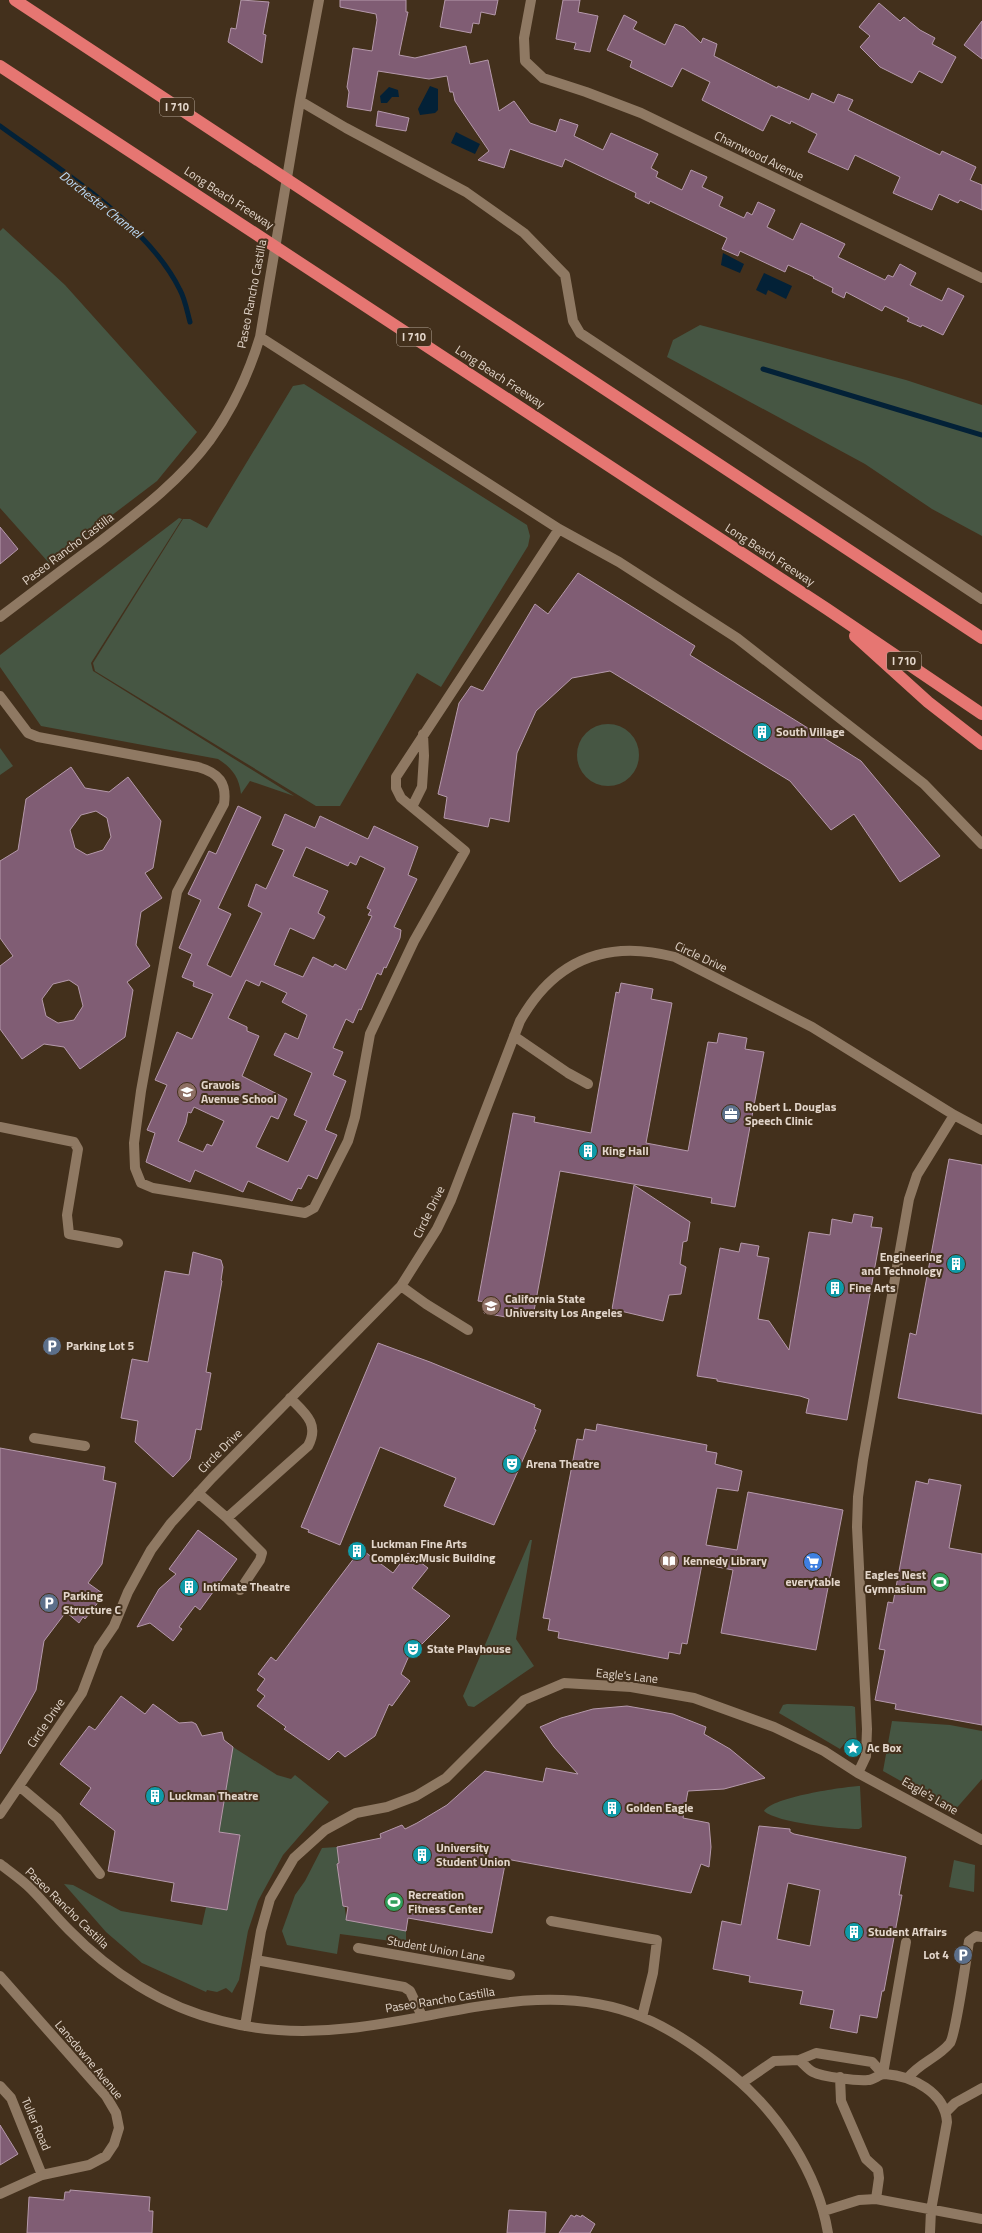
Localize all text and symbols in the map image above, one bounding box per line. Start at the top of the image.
road number: I 710 [160,98,194,116]
street label: Charnwood Avenue [711,126,807,186]
street label: Long Beach Freeway [180,161,278,234]
water label: Dorchester Channel [55,165,148,244]
street label: Paseo Rancho Castilla [232,238,271,350]
road number: I 710 [397,328,431,346]
street label: Long Beach Freeway [451,340,549,413]
street label: Paseo Rancho Castilla [18,508,118,589]
street label: Long Beach Freeway [721,518,819,591]
road number: I 710 [887,652,921,670]
building icon: South Village [751,721,773,743]
place label: South Village [776,722,845,741]
street label: Circle Drive [672,936,731,977]
place label: Gravois Avenue School [201,1075,277,1108]
school or university icon: Gravois Avenue School [176,1081,198,1103]
place label: Robert L. Douglas Speech Clinic [745,1097,837,1130]
office icon: Robert L. Douglas Speech Clinic [720,1103,742,1125]
building icon: King Hall [577,1140,599,1162]
place label: King Hall [602,1141,649,1160]
street label: Circle Drive [408,1182,449,1241]
place label: Engineering and Technology [861,1247,943,1280]
building icon: Engineering and Technology [945,1253,967,1275]
building icon: Fine Arts [824,1277,846,1299]
place label: Fine Arts [849,1278,896,1297]
place label: California State University Los Angeles [505,1289,623,1322]
school or university icon: California State University Los Angeles [480,1295,502,1317]
parking icon: Parking Lot 5 [41,1335,63,1357]
place label: Parking Lot 5 [66,1336,135,1355]
street label: Circle Drive [193,1424,246,1477]
theatre icon: Arena Theatre [501,1453,523,1475]
place label: Arena Theatre [526,1454,599,1473]
place label: Luckman Fine Arts Complex;Music Building [371,1534,496,1567]
building icon: Luckman Fine Arts Complex;Music Building [346,1540,368,1562]
library icon: Kennedy Library [658,1550,680,1572]
place label: Kennedy Library [683,1551,767,1570]
supermarket icon: everytable [802,1551,824,1573]
place label: Eagles Nest Gymnasium [864,1565,927,1598]
sports icon: Eagles Nest Gymnasium [929,1571,951,1593]
place label: everytable [786,1572,840,1591]
building icon: Intimate Theatre [178,1576,200,1598]
place label: Intimate Theatre [203,1577,290,1596]
place label: Parking Structure C [63,1586,122,1619]
parking icon: Parking Structure C [38,1592,60,1614]
theatre icon: State Playhouse [402,1638,424,1660]
place label: State Playhouse [427,1639,511,1658]
street label: Eagle's Lane [595,1663,659,1688]
street label: Circle Drive [22,1694,69,1751]
place icon: Ac Box [842,1737,864,1759]
place label: Ac Box [867,1738,902,1757]
street label: Eagle's Lane [898,1772,962,1819]
building icon: Luckman Theatre [144,1785,166,1807]
place label: Luckman Theatre [169,1786,258,1805]
building icon: Golden Eagle [601,1797,623,1819]
place label: Golden Eagle [626,1798,694,1817]
place label: University Student Union [436,1838,510,1871]
building icon: University Student Union [411,1844,433,1866]
street label: Paseo Rancho Castilla [21,1862,114,1953]
place label: Recreation Fitness Center [408,1885,483,1918]
sports icon: Recreation Fitness Center [383,1891,405,1913]
building icon: Student Affairs [843,1921,865,1943]
place label: Student Affairs [868,1922,947,1941]
street label: Student Union Lane [386,1931,487,1966]
parking icon: Lot 4 [952,1944,974,1966]
place label: Lot 4 [923,1945,949,1964]
street label: Paseo Rancho Castilla [384,1981,496,2018]
street label: Lansdowne Avenue [51,2016,128,2103]
street label: Tuller Road [17,2094,56,2153]

